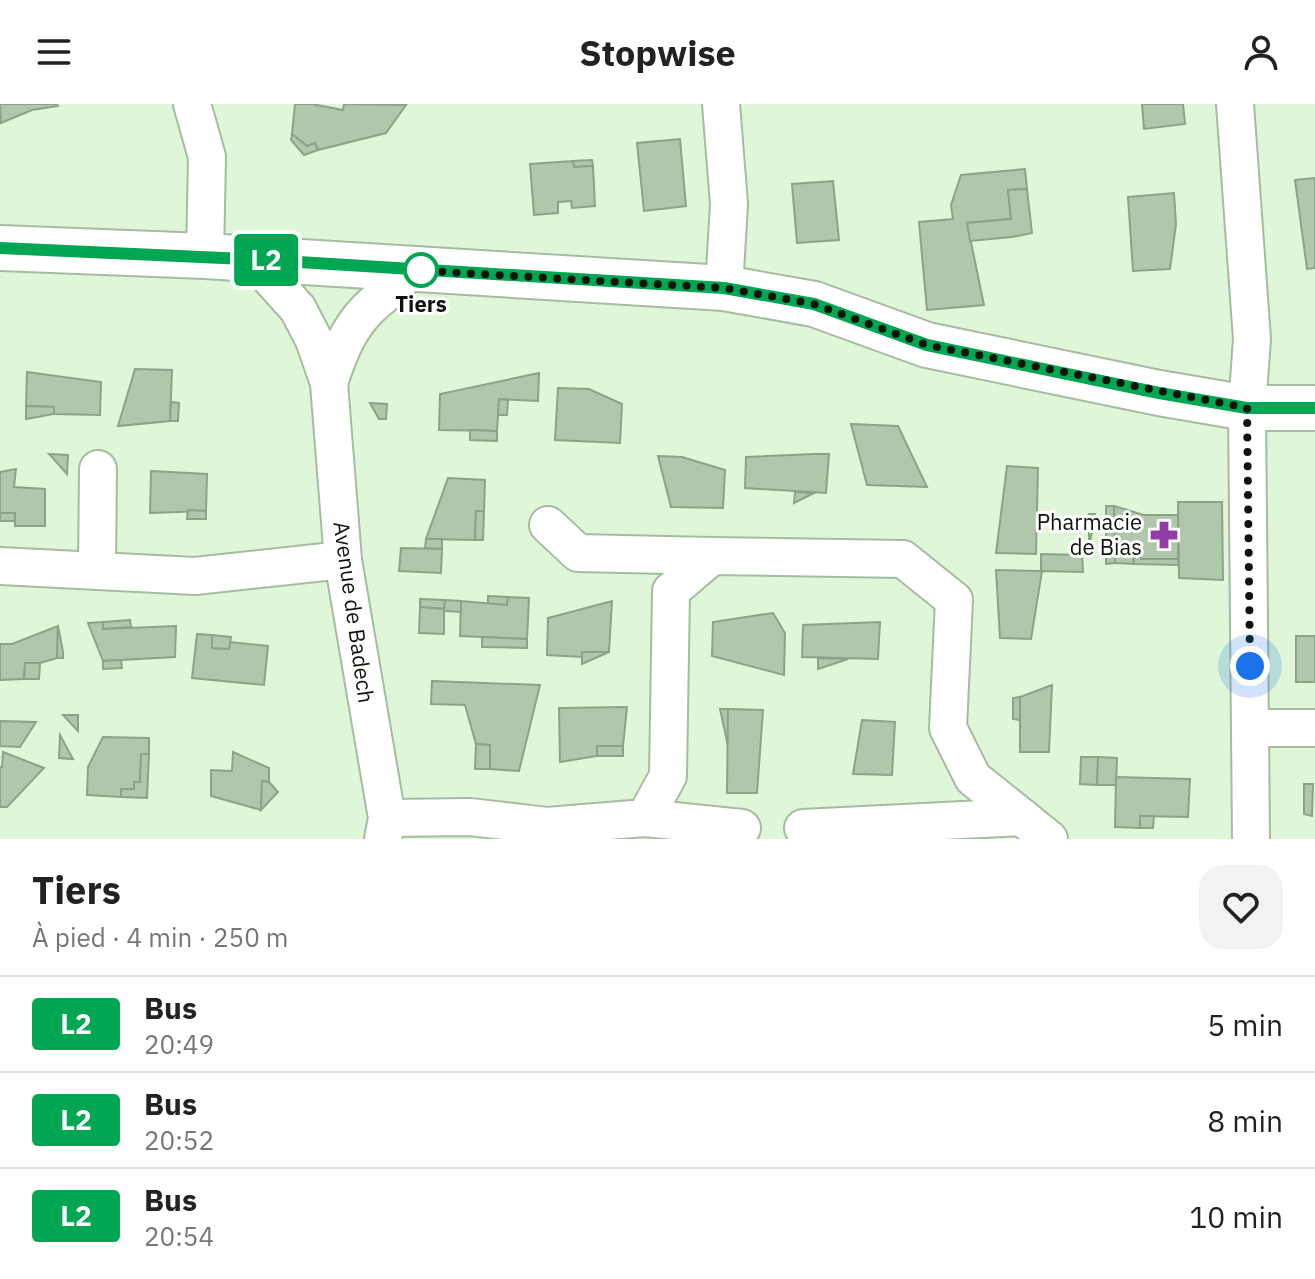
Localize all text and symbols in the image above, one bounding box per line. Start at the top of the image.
text: Stopwise [579,29,736,76]
icon: menu [32,30,76,74]
icon: person [1239,30,1283,74]
line badge: L2 [230,234,302,286]
text: L2 [250,241,282,278]
marker: Tiers [404,253,438,287]
place label: Tiers [395,289,447,318]
place label: Pharmacie de Bias [1037,507,1142,561]
street label: Avenue de Badech [327,519,382,705]
pharmacy icon: Pharmacie de Bias [1149,520,1179,550]
your location [1230,646,1270,686]
text: Tiers [32,865,121,914]
button: heart [1199,865,1283,949]
text: À pied · 4 min · 250 m [32,920,289,954]
text: Bus [144,988,197,1027]
text: L2 [60,1005,92,1042]
text: 5 min [1207,1005,1283,1044]
text: 20:49 [144,1027,214,1061]
text: Bus [144,1084,197,1123]
text: L2 [60,1101,92,1138]
text: 8 min [1207,1101,1283,1140]
text: 20:52 [144,1123,214,1157]
text: Bus [144,1180,197,1219]
text: L2 [60,1197,92,1234]
text: 10 min [1189,1197,1283,1236]
text: 20:54 [144,1219,214,1253]

